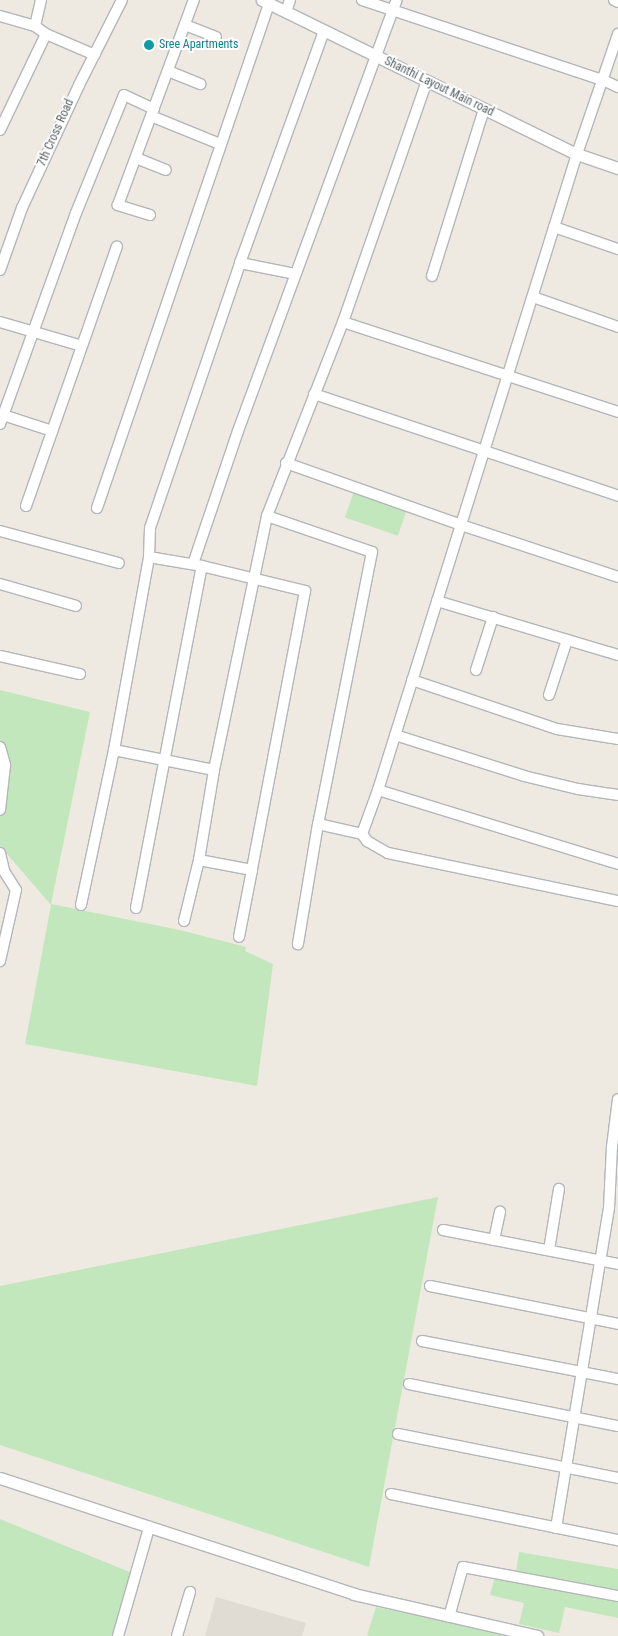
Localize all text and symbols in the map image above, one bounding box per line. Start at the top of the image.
place label: Sree Apartments [159,38,238,52]
marker: Sree Apartments [143,39,155,51]
street label: Shanthi Layout Main road [382,54,496,120]
street label: 7th Cross Road [35,97,77,169]

